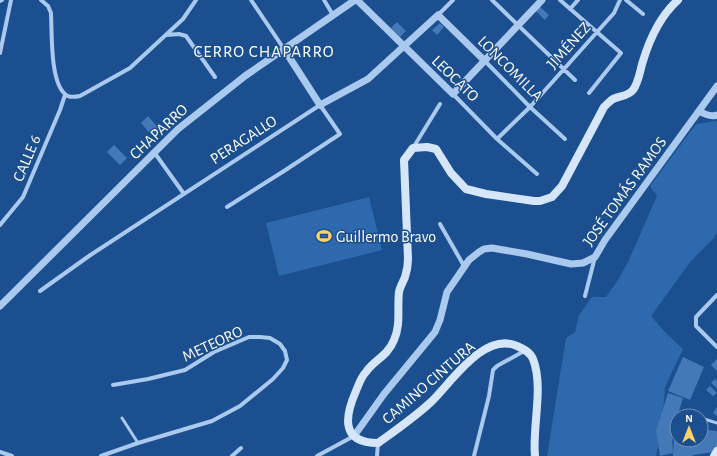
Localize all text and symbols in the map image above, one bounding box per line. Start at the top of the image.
street label: JIMÉNEZ [542,18,594,72]
street label: LONCOMILLA [475,33,546,104]
district label: CERRO CHAPARRO [194,43,334,60]
street label: LEOCATO [429,53,482,105]
street label: CHAPARRO [127,101,191,162]
street label: PERAGALLO [207,113,280,167]
street label: CALLE 6 [10,133,44,184]
street label: JOSÉ TOMÁS RAMOS [578,133,670,249]
sports icon: Guillermo Bravo [315,227,333,245]
place label: Guillermo Bravo [336,229,436,245]
street label: METEORO [180,323,245,365]
street label: CAMINO CINTURA [379,338,478,427]
north arrow [669,408,709,448]
text: N [685,413,693,424]

